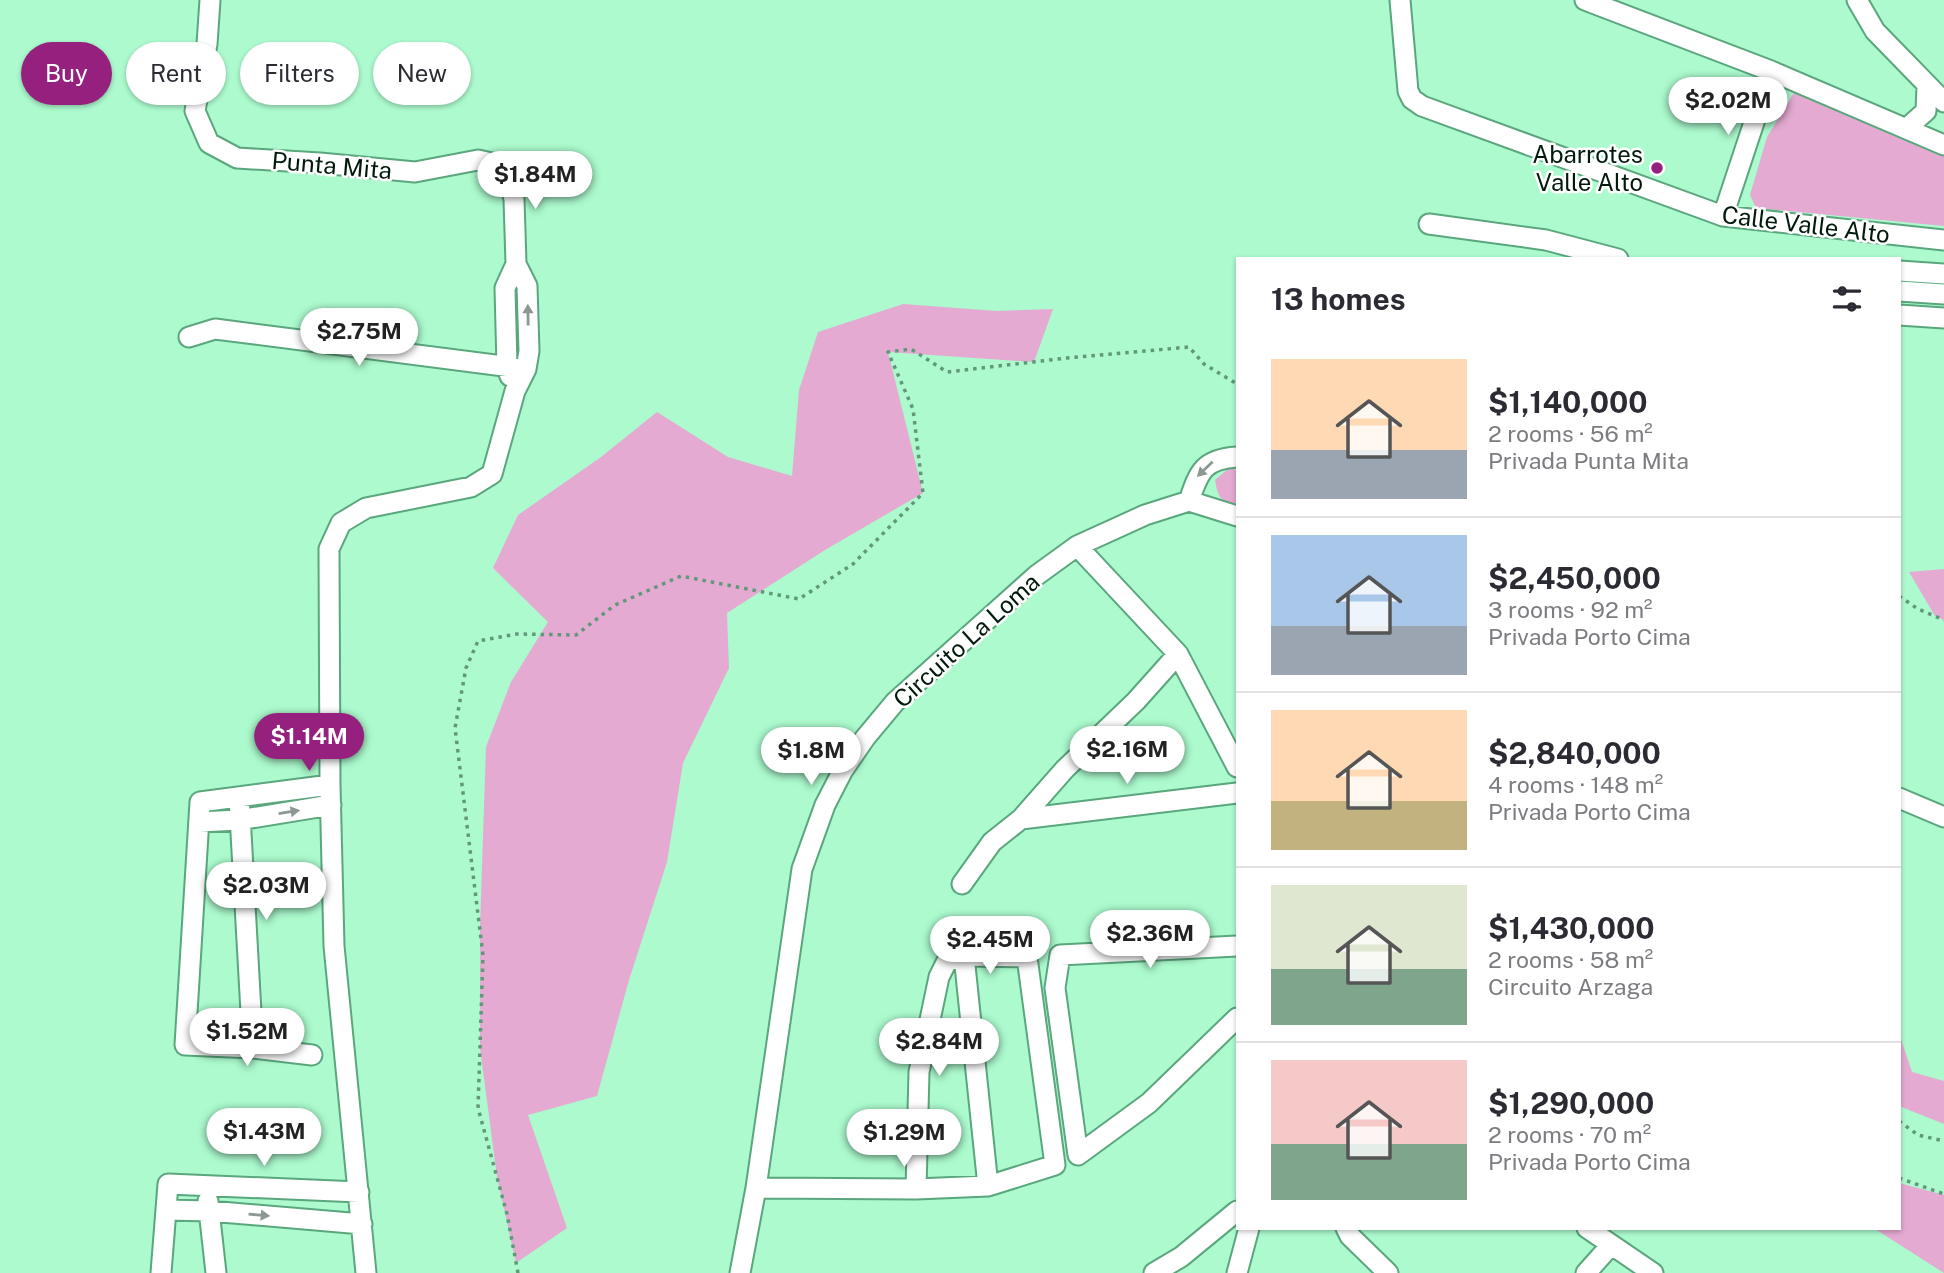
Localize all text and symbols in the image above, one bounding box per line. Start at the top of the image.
chip: Buy [21,42,112,105]
chip: Rent [126,42,226,105]
chip: Filters [240,42,359,105]
chip: New [373,42,471,105]
pin: $2.02M [1671,78,1785,137]
text: $2.02M [1685,86,1772,113]
place label: Abarrotes Valle Alto [1532,140,1643,196]
street label: Punta Mita [271,146,393,184]
pin: $1.84M [478,152,592,211]
text: $1.84M [493,160,577,187]
marker: Abarrotes Valle Alto [1649,160,1665,176]
street label: Calle Valle Alto [1720,200,1892,248]
icon: filters [1828,280,1866,318]
text: 13 homes [1271,281,1406,317]
one-way arrow [522,304,534,326]
pin: $2.75M [302,308,416,368]
text: $2.75M [316,317,402,344]
text: $1,140,000 [1488,384,1648,420]
icon: home [1327,387,1411,471]
text: 2 rooms · 56 m² [1488,420,1653,447]
text: Privada Punta Mita [1488,447,1689,474]
one-way arrow [1197,461,1214,477]
text: $2,450,000 [1488,560,1661,596]
icon: home [1327,563,1411,647]
street label: Circuito La Loma [887,567,1045,713]
text: 3 rooms · 92 m² [1488,596,1653,623]
text: Privada Porto Cima [1488,623,1691,650]
pin: $1.14M [252,714,366,773]
text: $1.14M [270,722,348,749]
pin: $2.16M [1070,726,1184,786]
pin: $1.8M [762,728,860,787]
text: $2.16M [1086,735,1168,762]
text: $2,840,000 [1488,735,1661,771]
text: $1.8M [777,736,845,763]
icon: home [1327,738,1411,822]
text: 4 rooms · 148 m² [1488,771,1663,798]
text: Privada Porto Cima [1488,798,1691,825]
one-way arrow [279,806,301,817]
pin: $2.03M [209,862,323,922]
text: $2.03M [222,871,310,898]
text: $1,430,000 [1488,910,1654,946]
pin: $2.36M [1093,911,1207,970]
icon: home [1327,913,1411,997]
pin: $2.45M [933,916,1047,976]
text: $2.36M [1106,919,1194,946]
text: $2.45M [946,925,1034,952]
text: 2 rooms · 58 m² [1488,946,1653,973]
text: Circuito Arzaga [1488,973,1653,1000]
pin: $1.52M [190,1009,304,1068]
text: $1.52M [206,1017,288,1044]
pin: $2.84M [882,1018,996,1078]
text: $2.84M [895,1027,983,1054]
text: $1,290,000 [1488,1085,1654,1121]
icon: home [1327,1088,1411,1172]
pin: $1.43M [207,1108,321,1168]
pin: $1.29M [847,1110,961,1169]
text: $1.43M [222,1117,306,1144]
text: $1.29M [862,1118,946,1145]
text: 2 rooms · 70 m² [1488,1121,1651,1148]
text: Privada Porto Cima [1488,1148,1691,1175]
one-way arrow [248,1210,270,1221]

